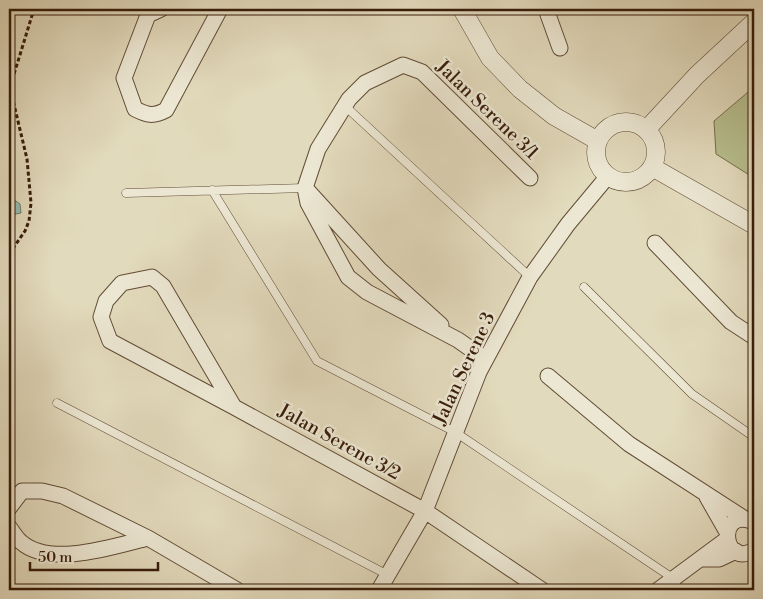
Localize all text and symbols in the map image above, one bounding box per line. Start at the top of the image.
street label: Jalan Serene 3/1 [430,54,544,165]
street label: Jalan Serene 3 [427,308,500,430]
street label: Jalan Serene 3/2 [273,398,405,485]
scale bar [30,539,158,571]
text: 50 m [38,548,72,567]

